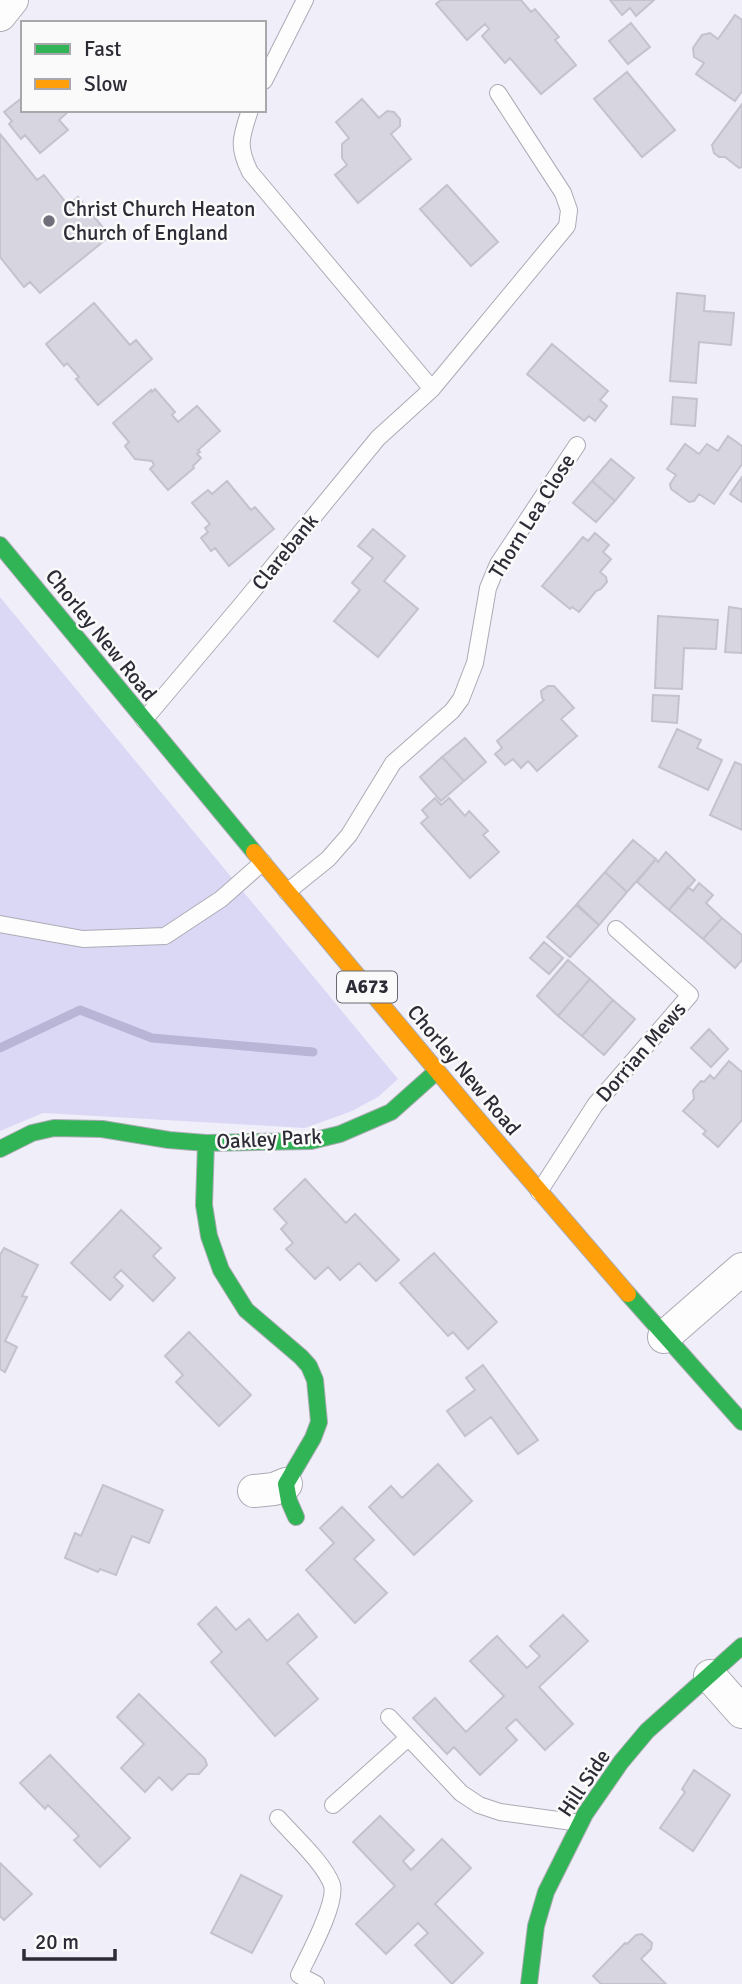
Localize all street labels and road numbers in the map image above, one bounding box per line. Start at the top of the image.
street label: Thorn Lea Close [483,449,581,583]
street label: Clarebank [246,508,324,596]
street label: Chorley New Road [40,564,162,706]
road number: A673 [337,972,397,1002]
street label: Dorrian Mews [590,997,692,1107]
street label: Chorley New Road [402,999,526,1141]
street label: Oakley Park [216,1123,323,1155]
street label: Hill Side [552,1744,616,1822]

